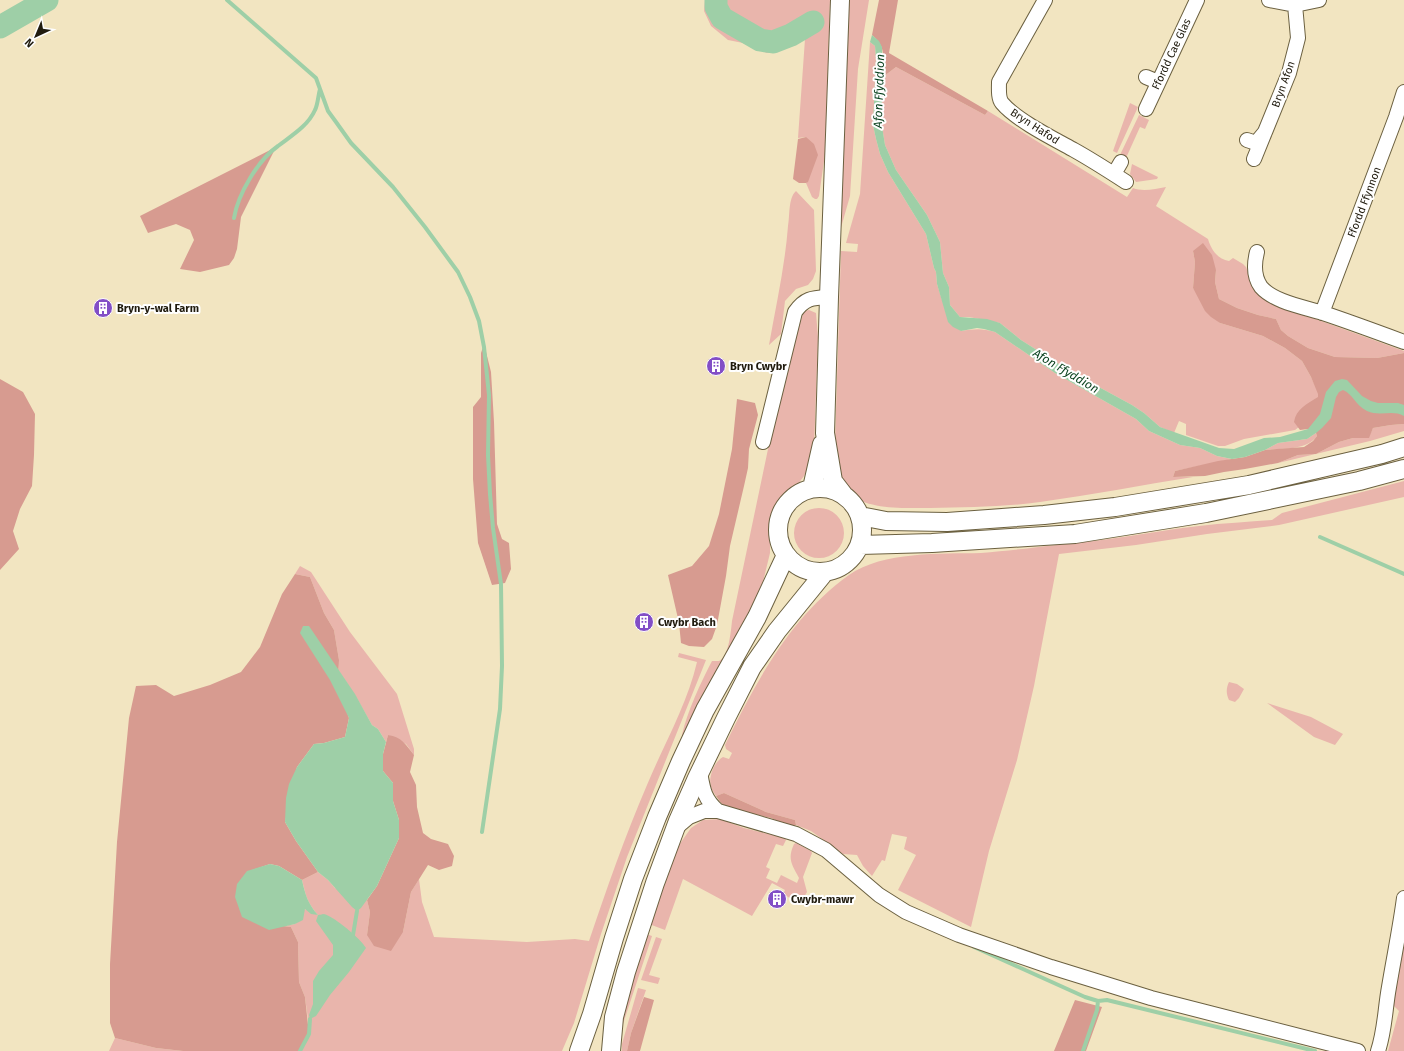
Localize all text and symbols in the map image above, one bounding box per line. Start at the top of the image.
north arrow [16,16,56,56]
street label: Ffordd Cae Glas [1149,17,1194,92]
text: N [22,36,37,50]
water label: Afon Ffyddion [871,54,887,129]
street label: Bryn Afon [1269,59,1298,109]
street label: Bryn Hafod [1008,106,1062,147]
street label: Ffordd Ffynnon [1345,165,1384,239]
building icon: Bryn-y-wal Farm [92,297,114,319]
place label: Bryn-y-wal Farm [117,302,199,315]
water label: Afon Ffyddion [1030,345,1101,396]
building icon: Bryn Cwybr [705,355,727,377]
place label: Bryn Cwybr [730,360,787,373]
building icon: Cwybr Bach [633,611,655,633]
place label: Cwybr Bach [658,616,716,629]
building icon: Cwybr-mawr [766,888,788,910]
place label: Cwybr-mawr [791,893,855,906]

